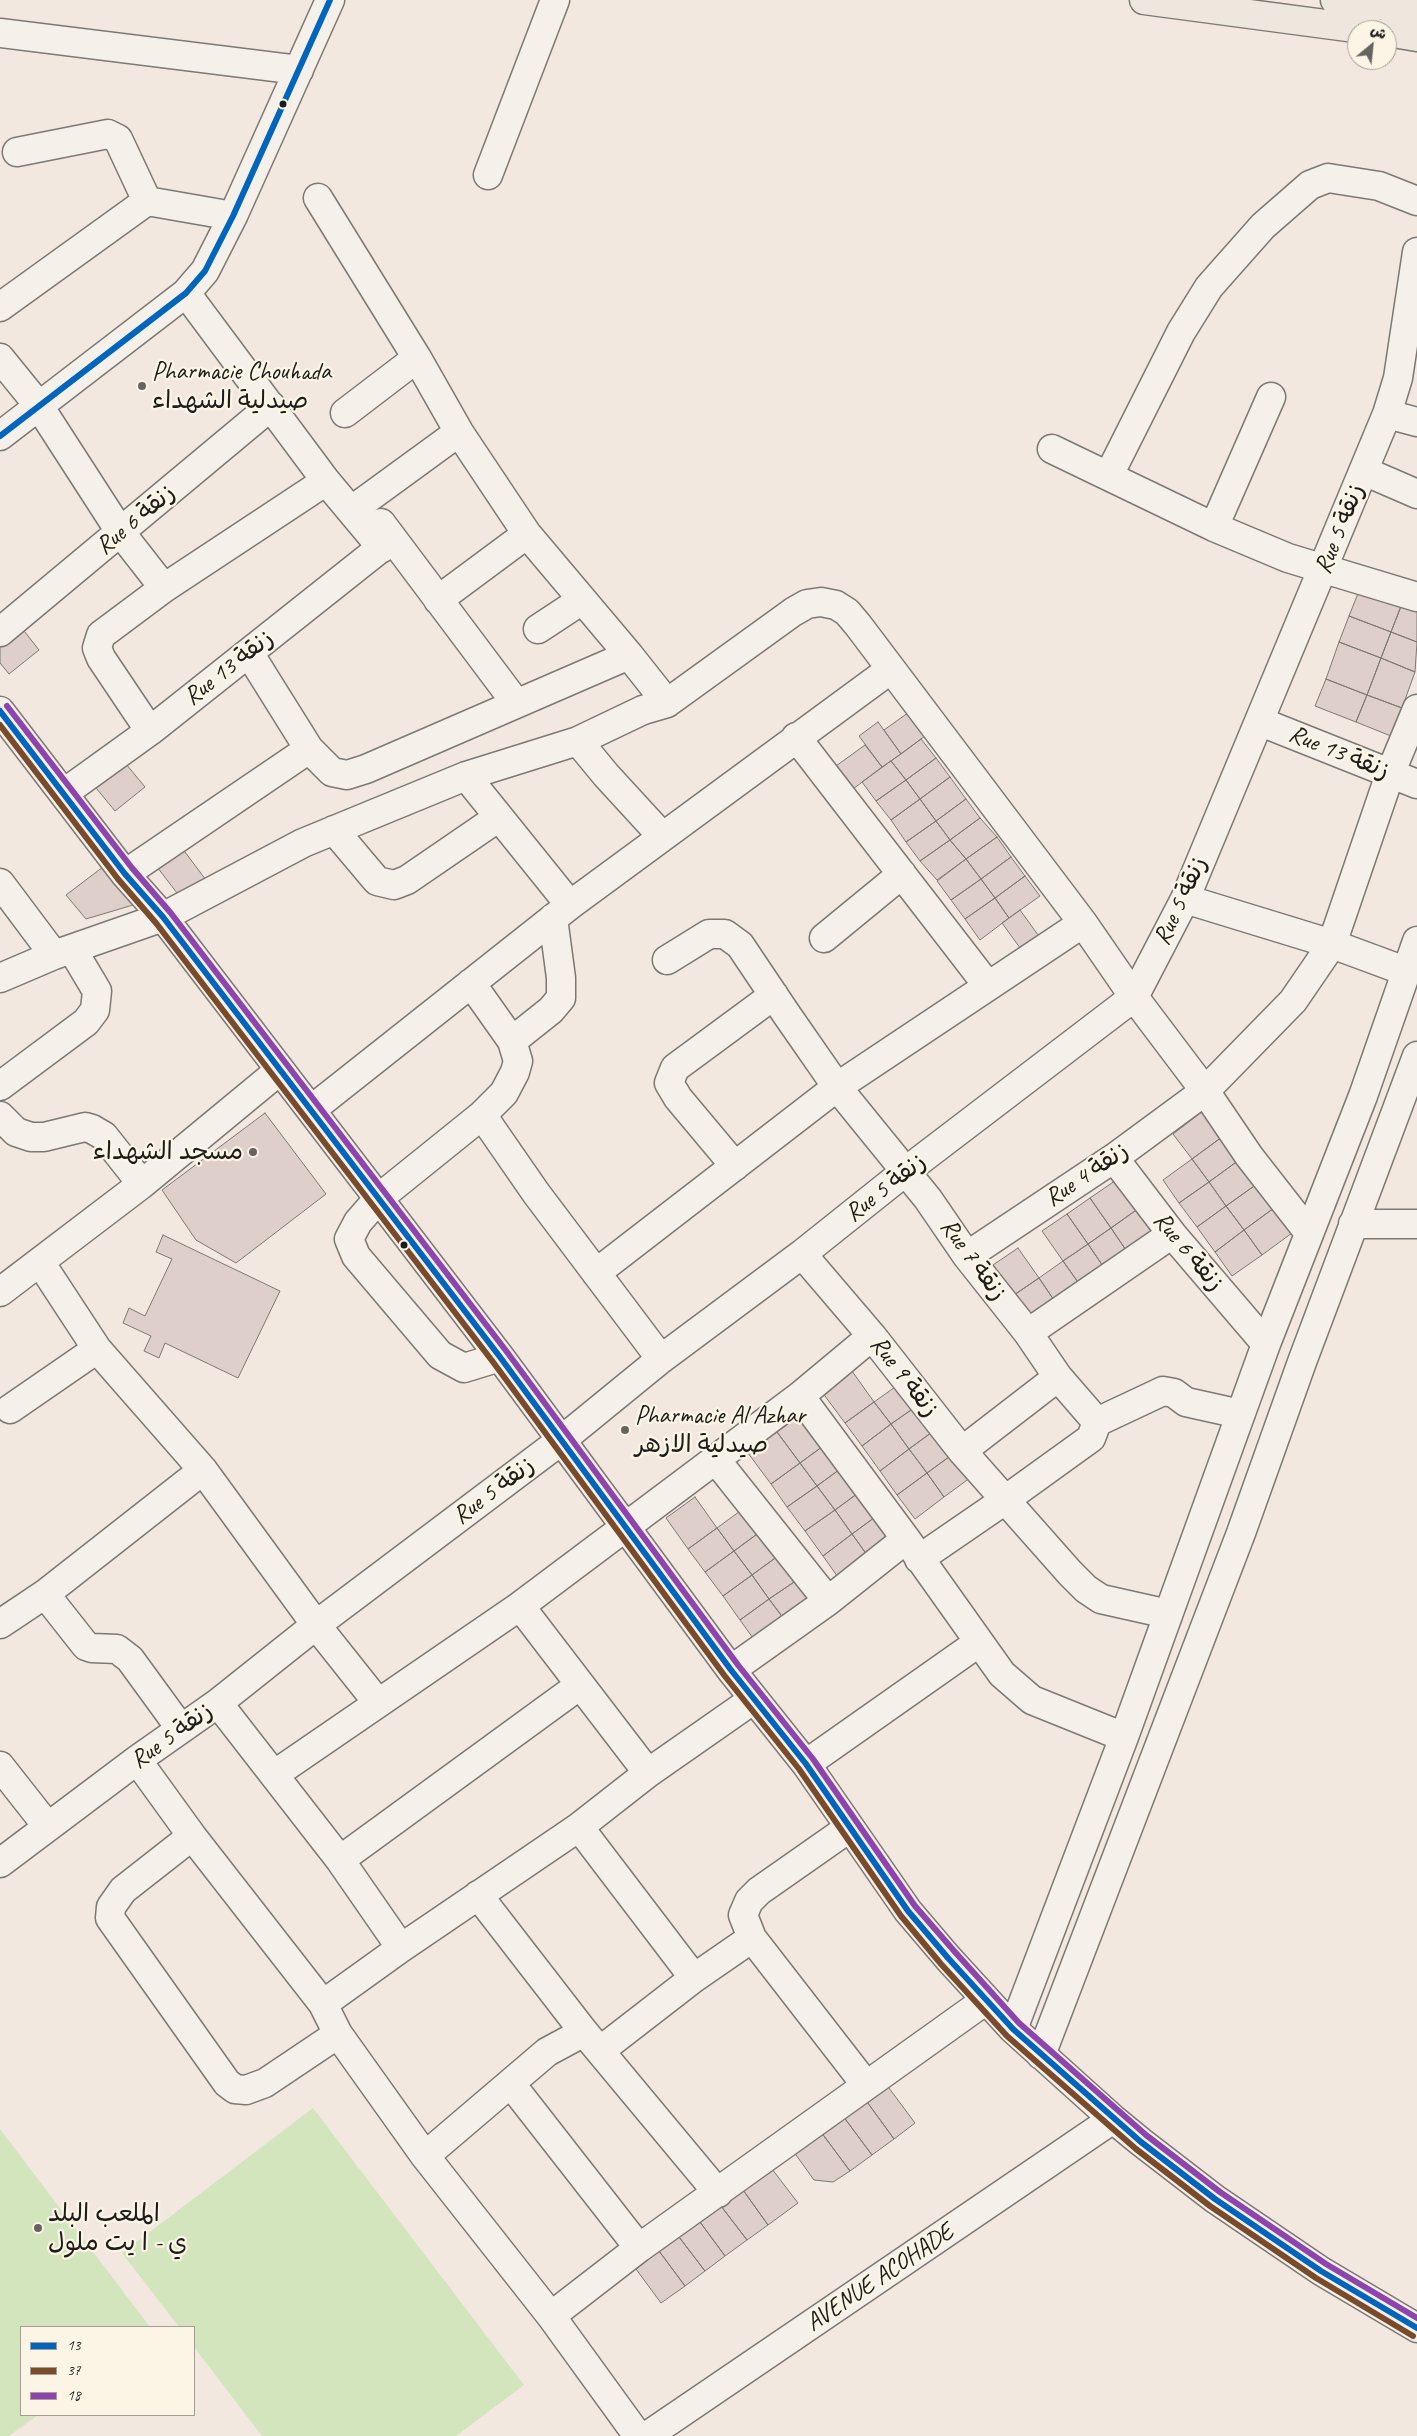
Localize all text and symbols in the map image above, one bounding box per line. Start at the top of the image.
north arrow [1347,20,1397,70]
text: ش [1368,21,1390,43]
unlabelled marker [278,99,288,109]
place label: Pharmacie Chouhada صيدلية الشهداء [152,357,331,416]
marker: Pharmacie Chouhada صيدلية الشهداء [136,380,148,392]
street label: Rue 6 زنقة [90,478,182,562]
street label: Rue 5 زنقة [1308,480,1372,578]
street label: Rue 13 زنقة [178,624,280,712]
street label: Rue 13 زنقة [1284,719,1394,787]
street label: Rue 5 زنقة [1147,852,1215,950]
street label: Rue 4 زنقة [1039,1136,1135,1214]
place label: مسجد الشهداء [93,1137,243,1167]
marker: مسجد الشهداء [247,1146,259,1158]
street label: Rue 5 زنقة [840,1147,932,1229]
street label: Rue 6 زنقة [1146,1206,1230,1298]
street label: Rue 7 زنقة [933,1213,1013,1307]
unlabelled marker [399,1240,409,1250]
street label: Rue 9 زنقة [863,1331,945,1423]
place label: Pharmacie Al Azhar صيدلية الازهر [635,1401,805,1460]
marker: Pharmacie Al Azhar صيدلية الازهر [619,1424,631,1436]
street label: Rue 5 زنقة [447,1451,541,1531]
street label: Rue 5 زنقة [125,1696,219,1776]
place label: الملعب البلد ي - ا يت ملول [48,2199,187,2258]
street label: AVENUE ACOHADE [801,2218,959,2338]
marker: الملعب البلد ي - ا يت ملول [32,2222,44,2234]
legend [20,2326,195,2416]
text: 13 [67,2336,81,2355]
text: 37 [67,2361,81,2380]
text: 18 [67,2386,81,2405]

